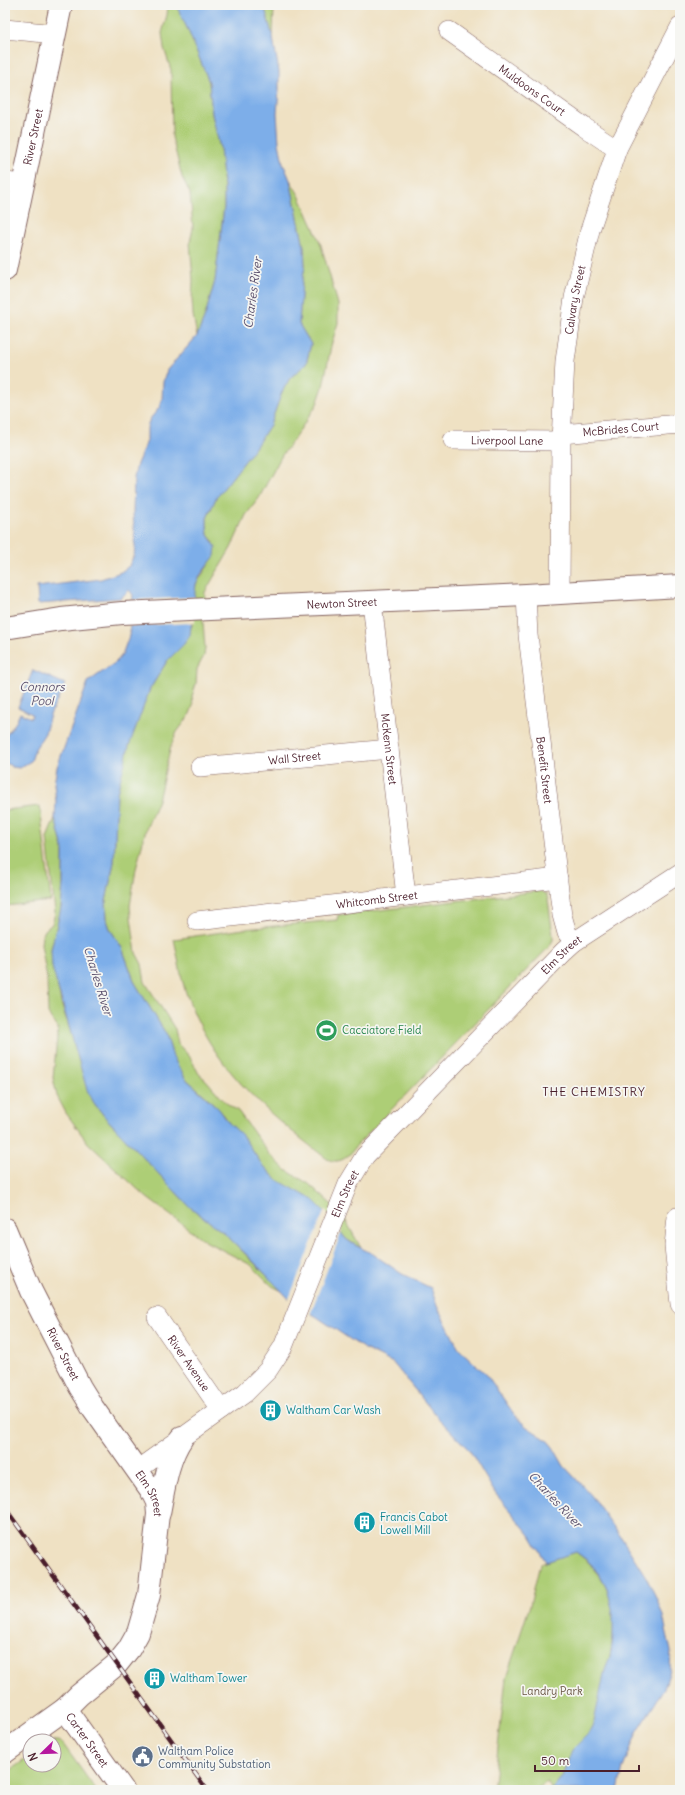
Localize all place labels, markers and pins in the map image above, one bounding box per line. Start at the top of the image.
sports icon: Cacciatore Field [314,1017,340,1043]
place label: Cacciatore Field [342,1023,422,1037]
building icon: Waltham Car Wash [258,1397,284,1423]
place label: Waltham Car Wash [286,1403,381,1417]
building icon: Francis Cabot Lowell Mill [351,1510,377,1536]
place label: Francis Cabot Lowell Mill [380,1510,448,1537]
building icon: Waltham Tower [142,1665,168,1691]
place label: Waltham Tower [170,1671,248,1685]
public building icon: Waltham Police Community Substation [129,1744,155,1770]
place label: Waltham Police Community Substation [158,1744,271,1771]

